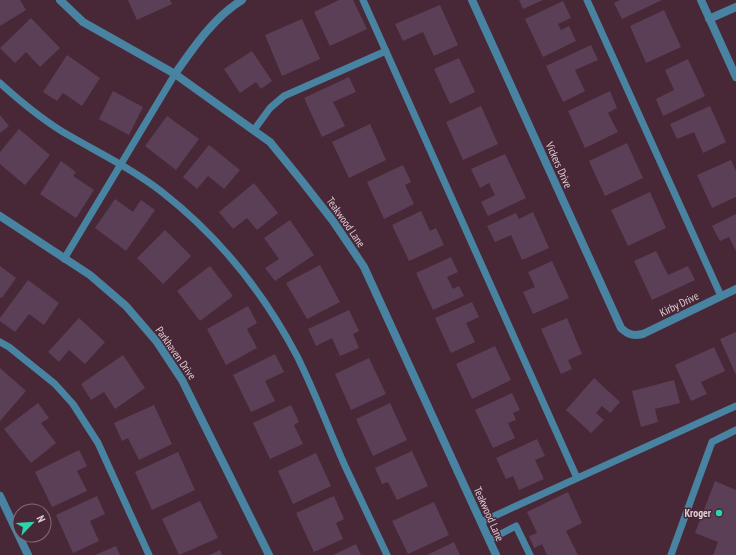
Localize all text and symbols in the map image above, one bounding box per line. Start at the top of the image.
street label: Vickers Drive [542,139,576,191]
street label: Teakwood Lane [324,194,369,250]
street label: Kirby Drive [657,288,701,319]
street label: Parkhaven Drive [153,324,200,383]
street label: Teakwood Lane [471,485,507,544]
north arrow [12,503,52,543]
place label: Kroger [685,506,712,520]
marker: Kroger [714,508,724,518]
text: N [33,513,49,524]

